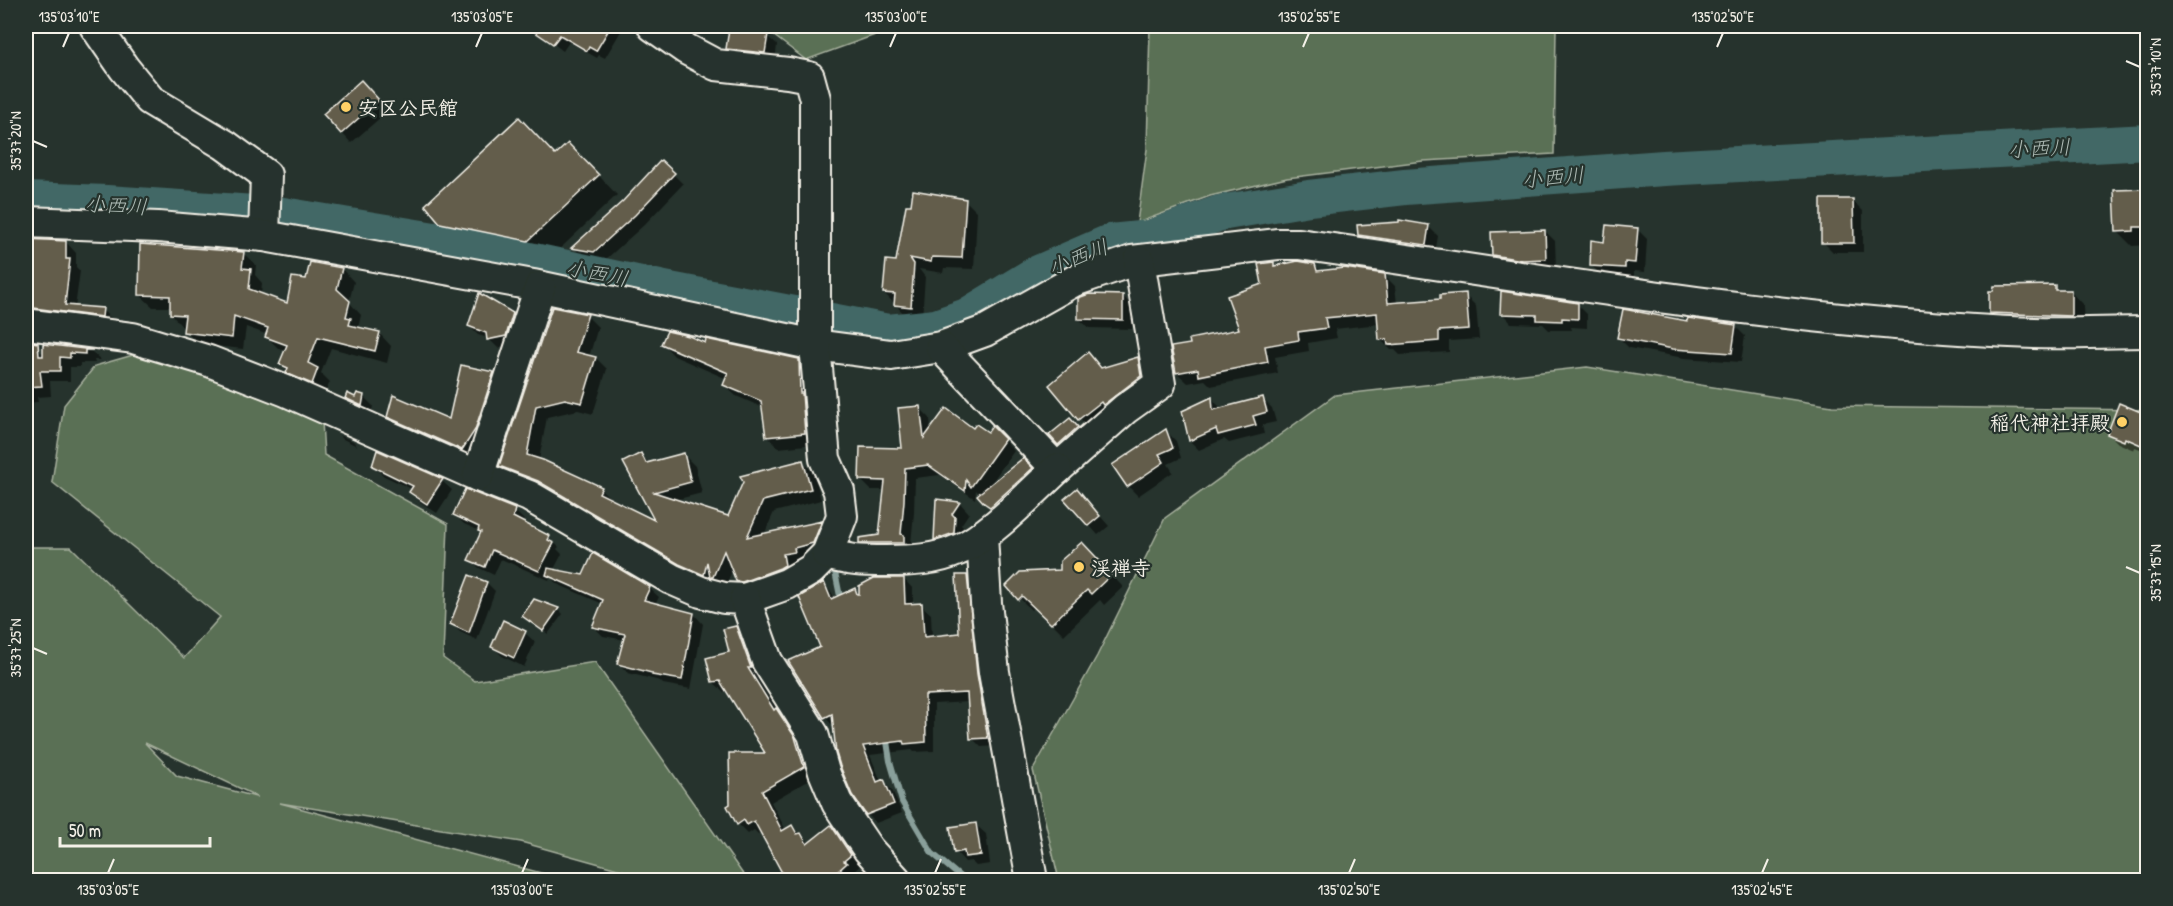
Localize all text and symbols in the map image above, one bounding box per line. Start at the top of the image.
text: 135°03'10"E [38,6,100,27]
text: 135°03'05"E [451,6,513,27]
text: 135°03'00"E [865,6,928,27]
text: 135°02'55"E [1278,6,1340,27]
text: 135°02'50"E [1692,6,1755,27]
text: 35°37'10"N [2145,38,2166,96]
place label: 安区公民館 [358,94,458,121]
marker: 安区公民館 [339,100,353,114]
text: 35°37'20"N [5,111,26,171]
water label: 小西川 [2007,132,2071,164]
water label: 小西川 [1520,160,1586,194]
water label: 小西川 [84,189,148,221]
water label: 小西川 [1043,232,1113,282]
water label: 小西川 [563,253,631,293]
place label: 稲代神社拝殿 [1990,409,2110,436]
marker: 稲代神社拝殿 [2115,415,2129,429]
text: 35°37'15"N [2145,544,2166,602]
place label: 渓禅寺 [1091,554,1151,581]
marker: 渓禅寺 [1072,560,1086,574]
text: 35°37'25"N [5,618,26,678]
scale bar [60,810,210,848]
text: 50 m [69,818,101,843]
text: 135°03'05"E [77,879,139,900]
text: 135°03'00"E [491,879,554,900]
text: 135°02'55"E [904,879,966,900]
text: 135°02'50"E [1318,879,1381,900]
text: 135°02'45"E [1731,879,1793,900]

